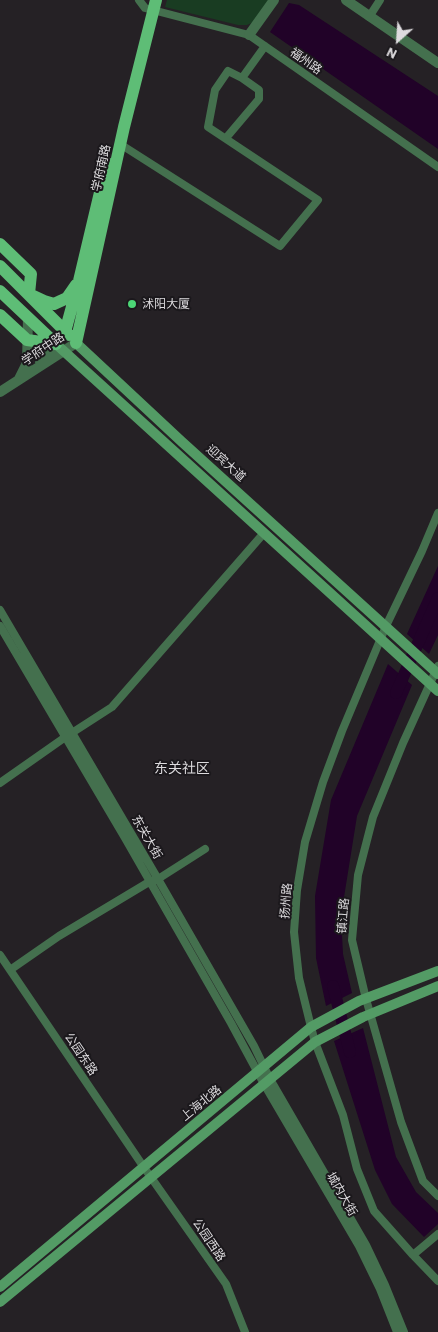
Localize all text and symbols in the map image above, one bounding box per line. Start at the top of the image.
north arrow [373,15,423,65]
text: N [383,44,399,64]
street label: 福州路 [287,45,325,77]
street label: 学府南路 [89,143,113,193]
place label: 沭阳大厦 [142,297,190,311]
marker: 沭阳大厦 [126,298,138,310]
street label: 学府中路 [19,330,67,368]
street label: 迎宾大道 [203,442,249,484]
district label: 东关社区 [154,760,210,776]
street label: 东关大街 [129,813,165,861]
street label: 扬州路 [277,882,295,920]
street label: 镇江路 [334,897,352,935]
street label: 公园东路 [62,1030,100,1078]
street label: 上海北路 [178,1082,224,1124]
street label: 城内大街 [324,1170,360,1218]
street label: 公园西路 [190,1216,228,1264]

